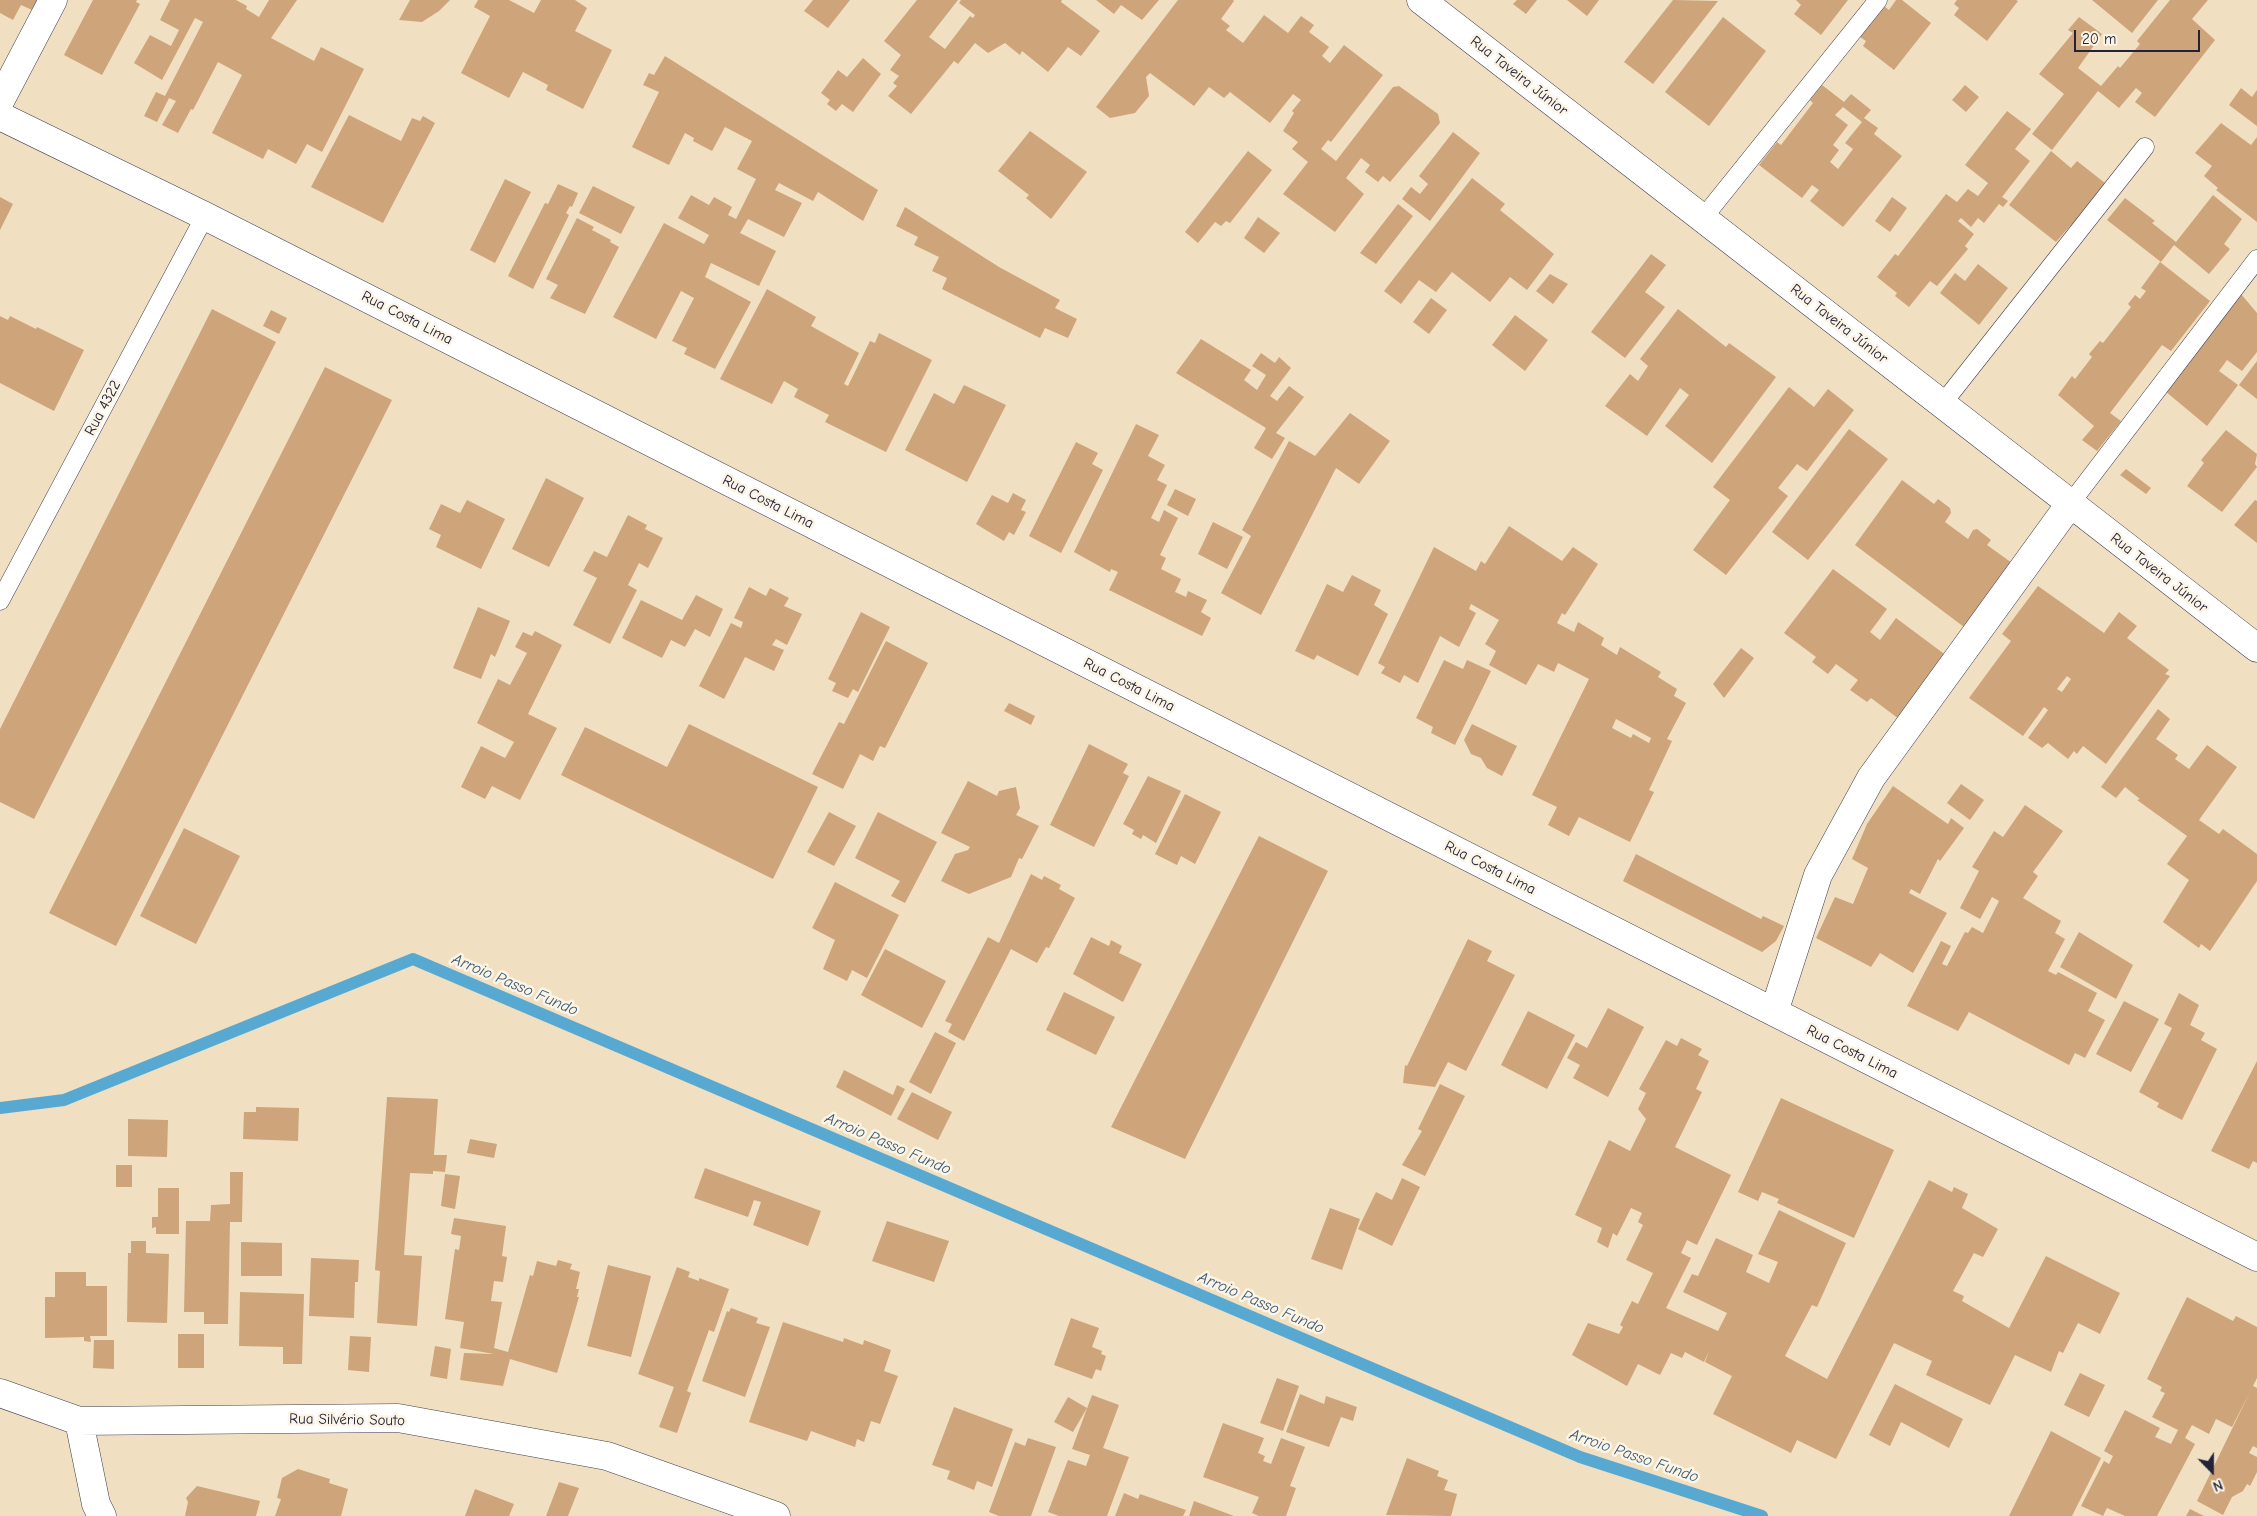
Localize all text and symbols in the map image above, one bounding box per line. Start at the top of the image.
scale bar [2077,20,2203,52]
text: 20 m [2082,30,2116,48]
street label: Rua Taveira Júnior [1467,32,1571,120]
street label: Rua Taveira Júnior [1787,280,1891,368]
street label: Rua Costa Lima [358,287,456,349]
street label: Rua 4322 [81,377,125,439]
street label: Rua Costa Lima [719,471,817,533]
street label: Rua Taveira Júnior [2107,529,2211,617]
street label: Rua Costa Lima [1080,654,1178,716]
street label: Rua Costa Lima [1441,837,1539,899]
water label: Arroio Passo Fundo [449,950,581,1020]
street label: Rua Costa Lima [1803,1021,1901,1083]
water label: Arroio Passo Fundo [822,1109,954,1179]
water label: Arroio Passo Fundo [1195,1268,1327,1338]
street label: Rua Silvério Souto [289,1410,405,1430]
water label: Arroio Passo Fundo [1567,1425,1701,1487]
north arrow [2187,1446,2237,1496]
text: N [2210,1476,2225,1495]

